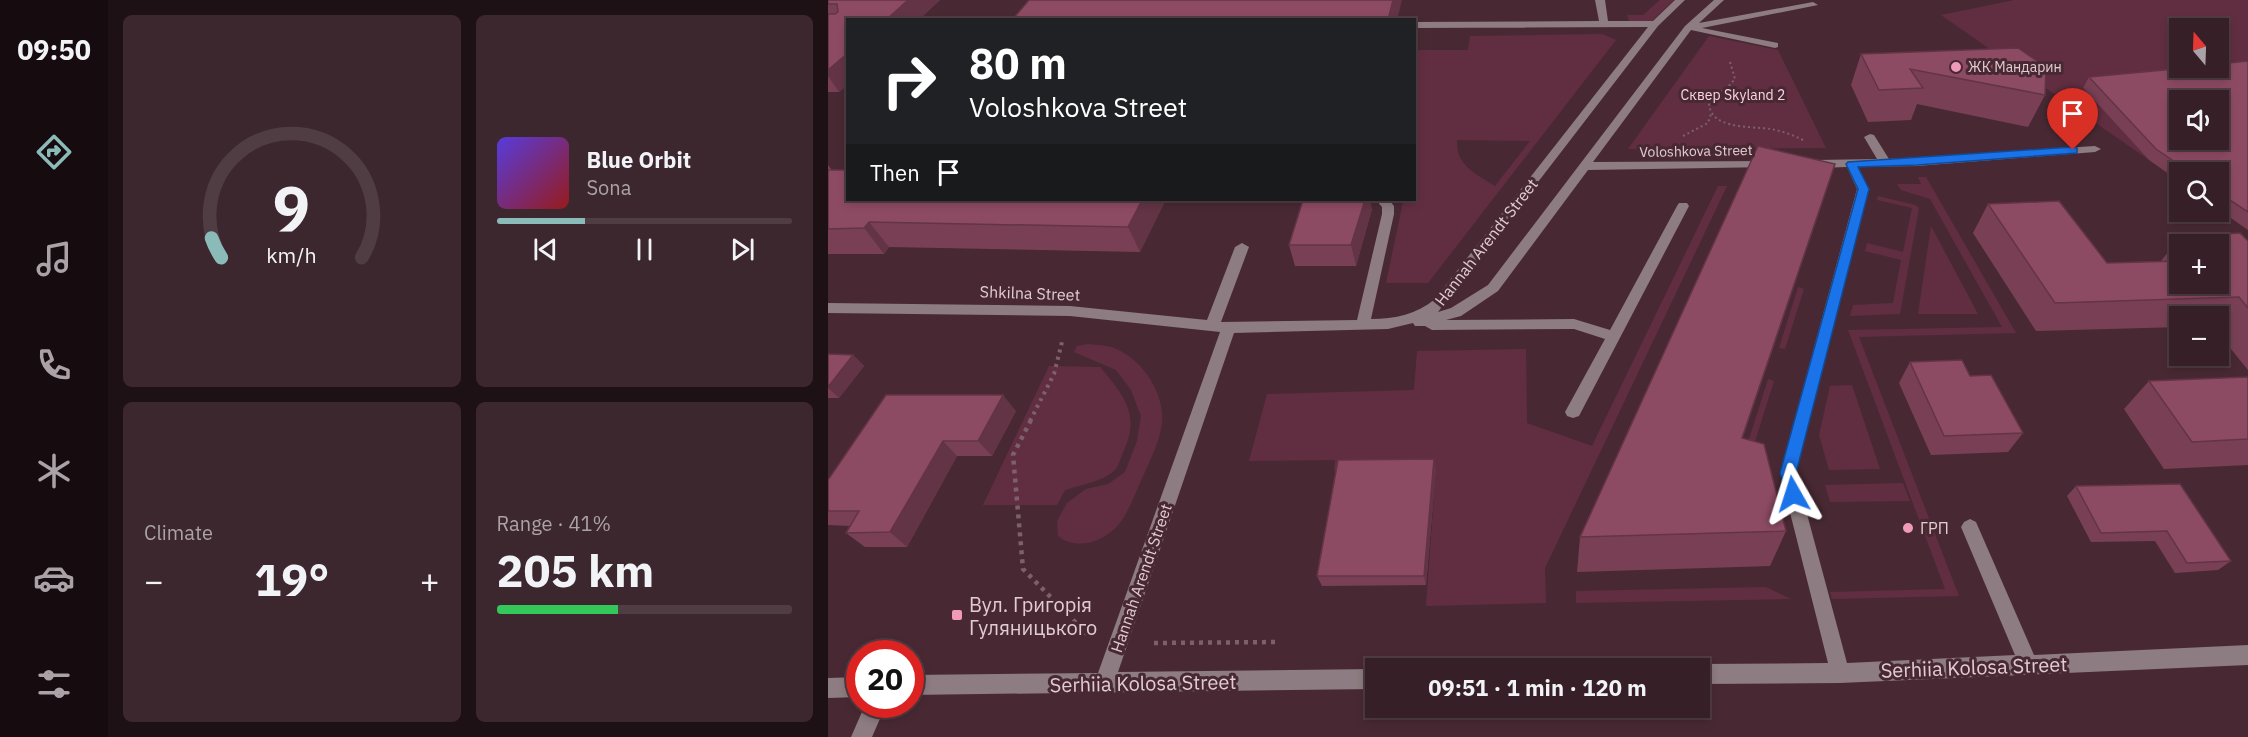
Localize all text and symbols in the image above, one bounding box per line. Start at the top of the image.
north arrow [2169,18,2229,78]
map controls [2169,18,2229,366]
text: 09:50 [17,32,91,67]
text: 80 m [969,36,1067,91]
icon: right [870,42,948,120]
place label: ЖК Мандарин [1968,58,2062,76]
marker: ЖК Мандарин [1949,60,1963,74]
park label: Сквер Skyland 2 [1681,86,1785,104]
pin [2047,88,2098,150]
text: Voloshkova Street [969,89,1187,124]
button: sound [2169,90,2229,150]
icon: arrive [2056,97,2089,130]
icon: directions [33,131,75,173]
street label: Voloshkova Street [1639,141,1753,161]
text: Blue Orbit [587,145,691,174]
icon: arrive [932,156,965,189]
text: Then [870,158,920,187]
button: search [2169,162,2229,222]
text: 9 [273,168,310,249]
text: Sona [587,174,631,201]
street label: Hannah Arendt Street [1430,174,1542,310]
icon: previous [529,233,562,266]
icon: pause [628,233,661,266]
icon: next [726,233,759,266]
button: + [2169,234,2229,294]
icon: music [33,238,75,280]
text: km/h [267,242,317,270]
street label: Shkilna Street [979,281,1081,305]
button: − [2169,306,2229,366]
icon: phone [33,344,75,386]
icon: climate [33,450,75,492]
position arrow [1761,462,1825,526]
street label: Hannah Arendt Street [1106,501,1176,655]
text: Range · 41% [497,510,611,537]
place label: ГРП [1920,518,1949,538]
text: Climate [144,519,213,546]
marker: ГРП [1901,521,1915,535]
text: 205 km [497,541,654,599]
text: 19° [254,550,329,608]
icon: car [33,557,75,599]
text: − [144,559,164,602]
text: + [420,559,440,602]
place label: Вул. Григорія Гуляницького [969,591,1097,641]
marker: Вул. Григорія Гуляницького [950,608,964,622]
speed limit sign: 20 [846,640,924,718]
street label: Serhiia Kolosa Street [1880,650,2068,684]
icon: filters [33,663,75,705]
street label: Serhiia Kolosa Street [1049,668,1237,698]
text: 09:51 · 1 min · 120 m [1428,673,1647,702]

